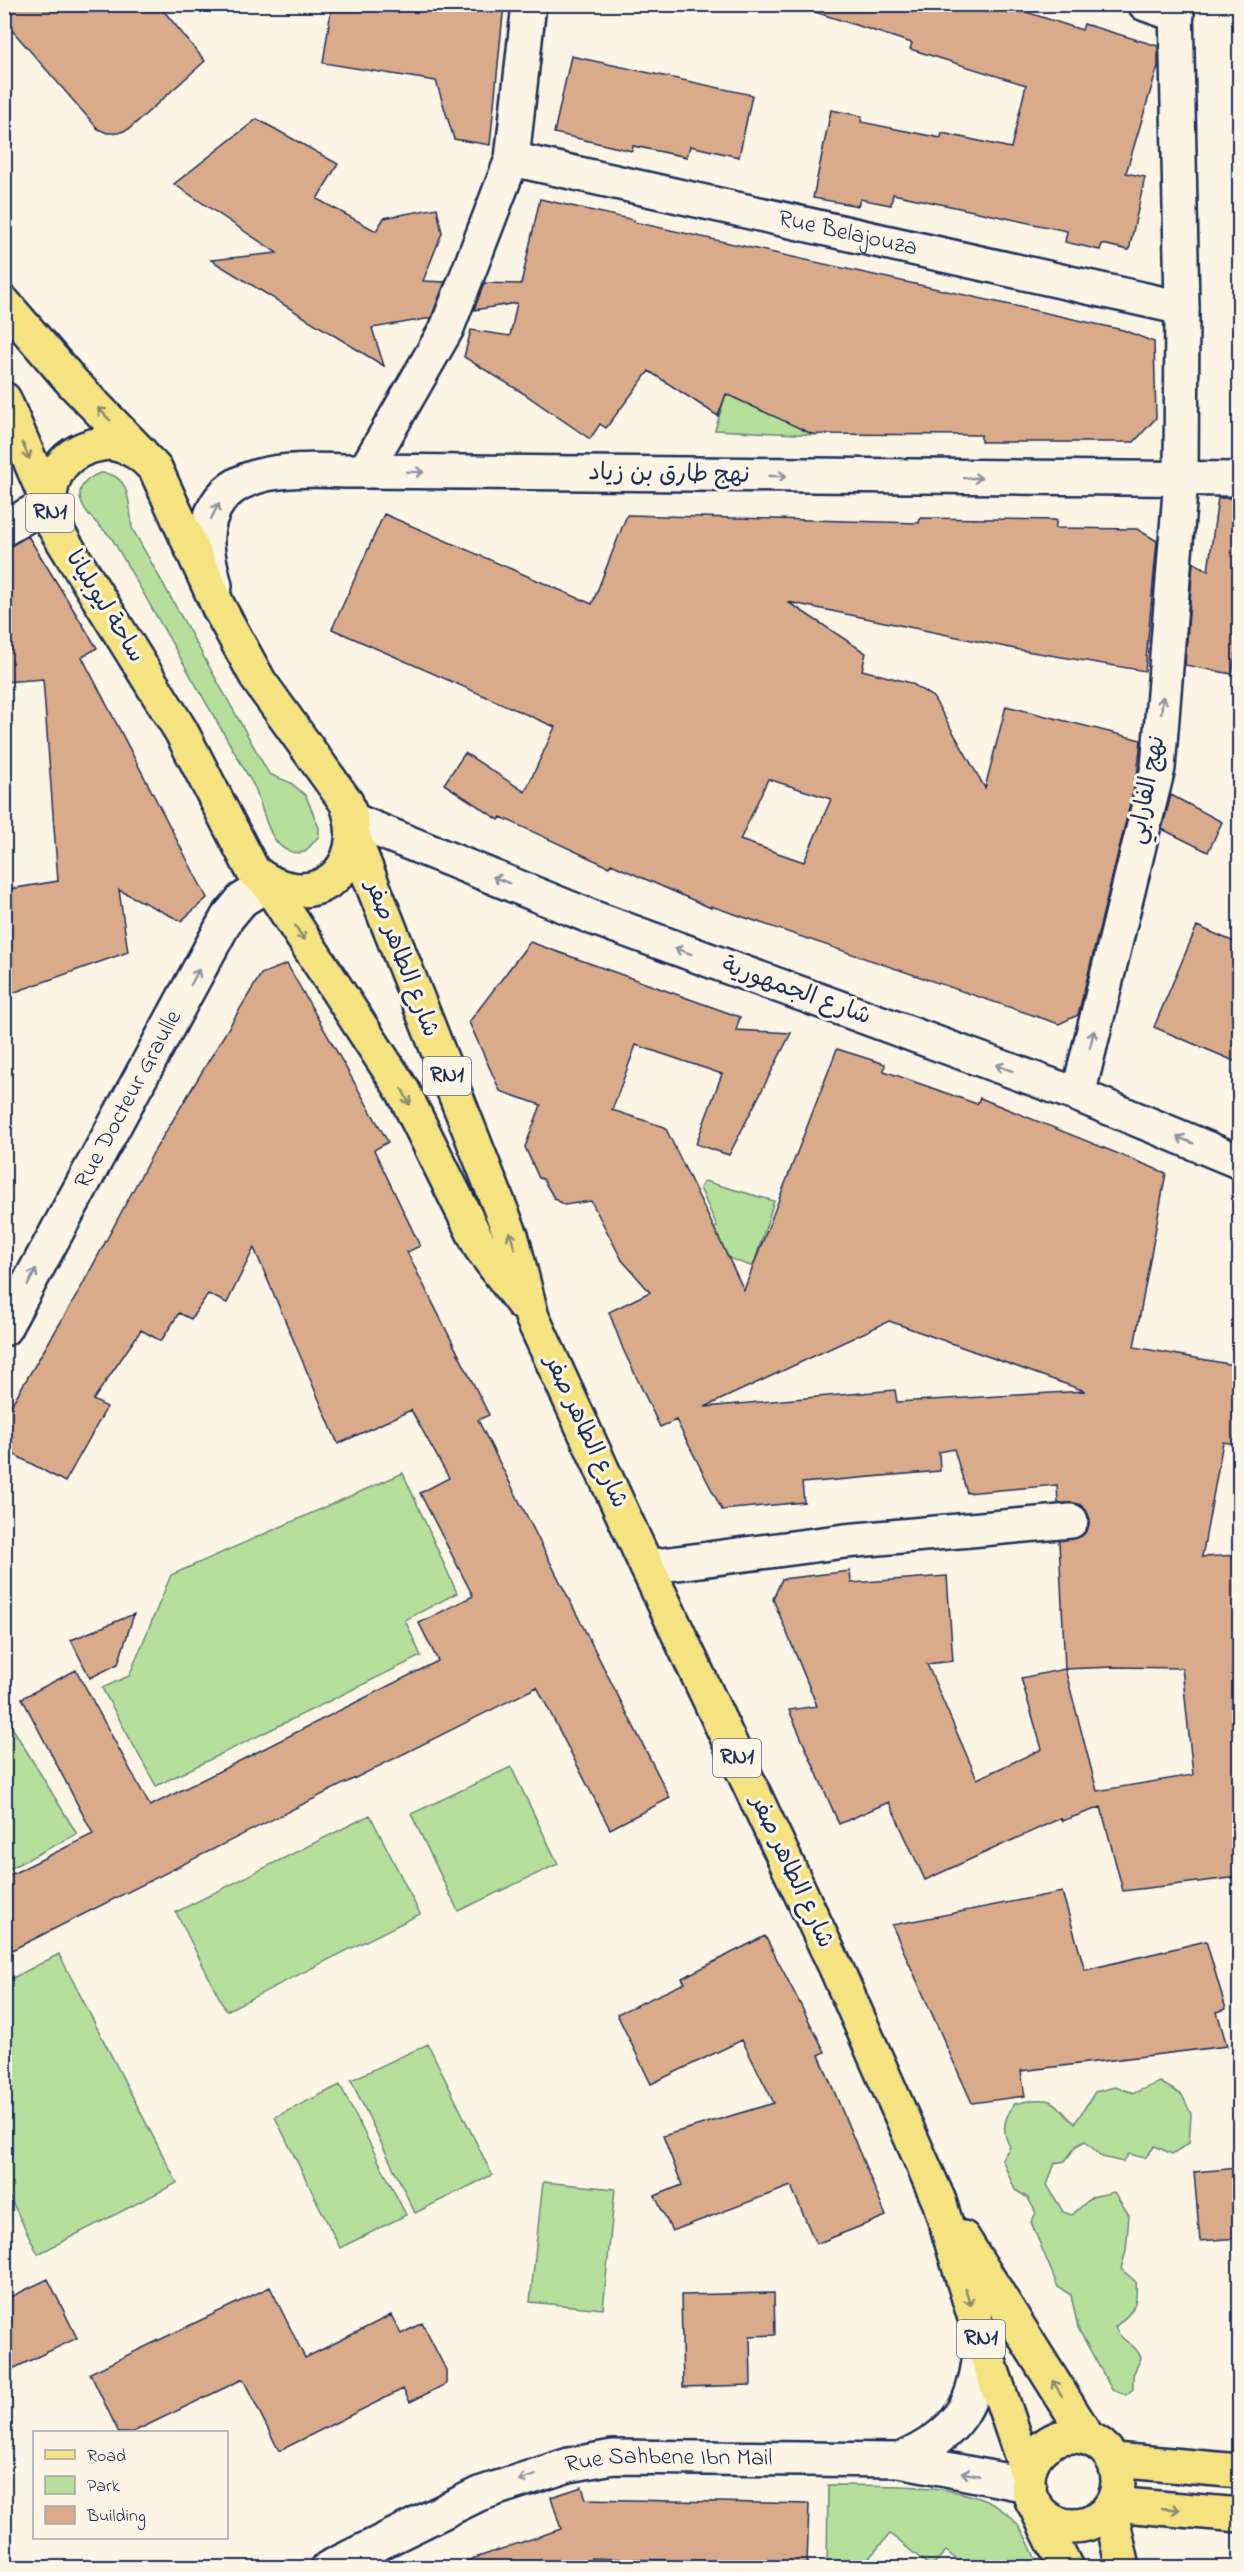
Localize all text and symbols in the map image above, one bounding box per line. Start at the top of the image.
street label: Rue Belajouza [775,201,921,266]
one-way arrow [96,407,111,422]
one-way arrow [21,441,32,460]
street label: نهج طارق بن زياد [588,456,750,494]
one-way arrow [405,466,425,477]
one-way arrow [768,470,788,482]
one-way arrow [963,472,983,483]
road number: RN1 [26,494,74,532]
one-way arrow [209,502,221,520]
street label: ساحة ليوبليانا [55,544,153,670]
one-way arrow [1157,695,1168,715]
street label: نهج الفارابي [1120,733,1177,847]
street label: شارع الطاهر صفر [354,873,447,1043]
one-way arrow [492,874,511,885]
one-way arrow [295,924,307,941]
one-way arrow [674,944,693,955]
street label: شارع الجمهورية [716,949,876,1035]
one-way arrow [190,968,201,986]
street label: Rue Docteur Graulle [66,1004,191,1195]
one-way arrow [1086,1029,1098,1048]
road number: RN1 [423,1057,471,1095]
one-way arrow [995,1062,1014,1073]
one-way arrow [400,1088,412,1105]
one-way arrow [1177,1134,1195,1145]
one-way arrow [506,1231,517,1250]
one-way arrow [26,1269,38,1286]
street label: شارع الطاهر صفر [533,1348,636,1515]
road number: RN1 [713,1739,761,1777]
street label: شارع الطاهر صفر [739,1788,842,1955]
one-way arrow [963,2287,974,2306]
road number: RN1 [957,2320,1005,2358]
one-way arrow [1050,2380,1062,2397]
legend [33,2431,228,2539]
street label: Rue Sahbene Ibn Mail [562,2439,773,2483]
text: Road [87,2444,126,2470]
one-way arrow [961,2468,980,2479]
text: Park [87,2474,120,2500]
one-way arrow [518,2474,537,2485]
text: Building [86,2504,146,2531]
one-way arrow [1160,2504,1180,2515]

